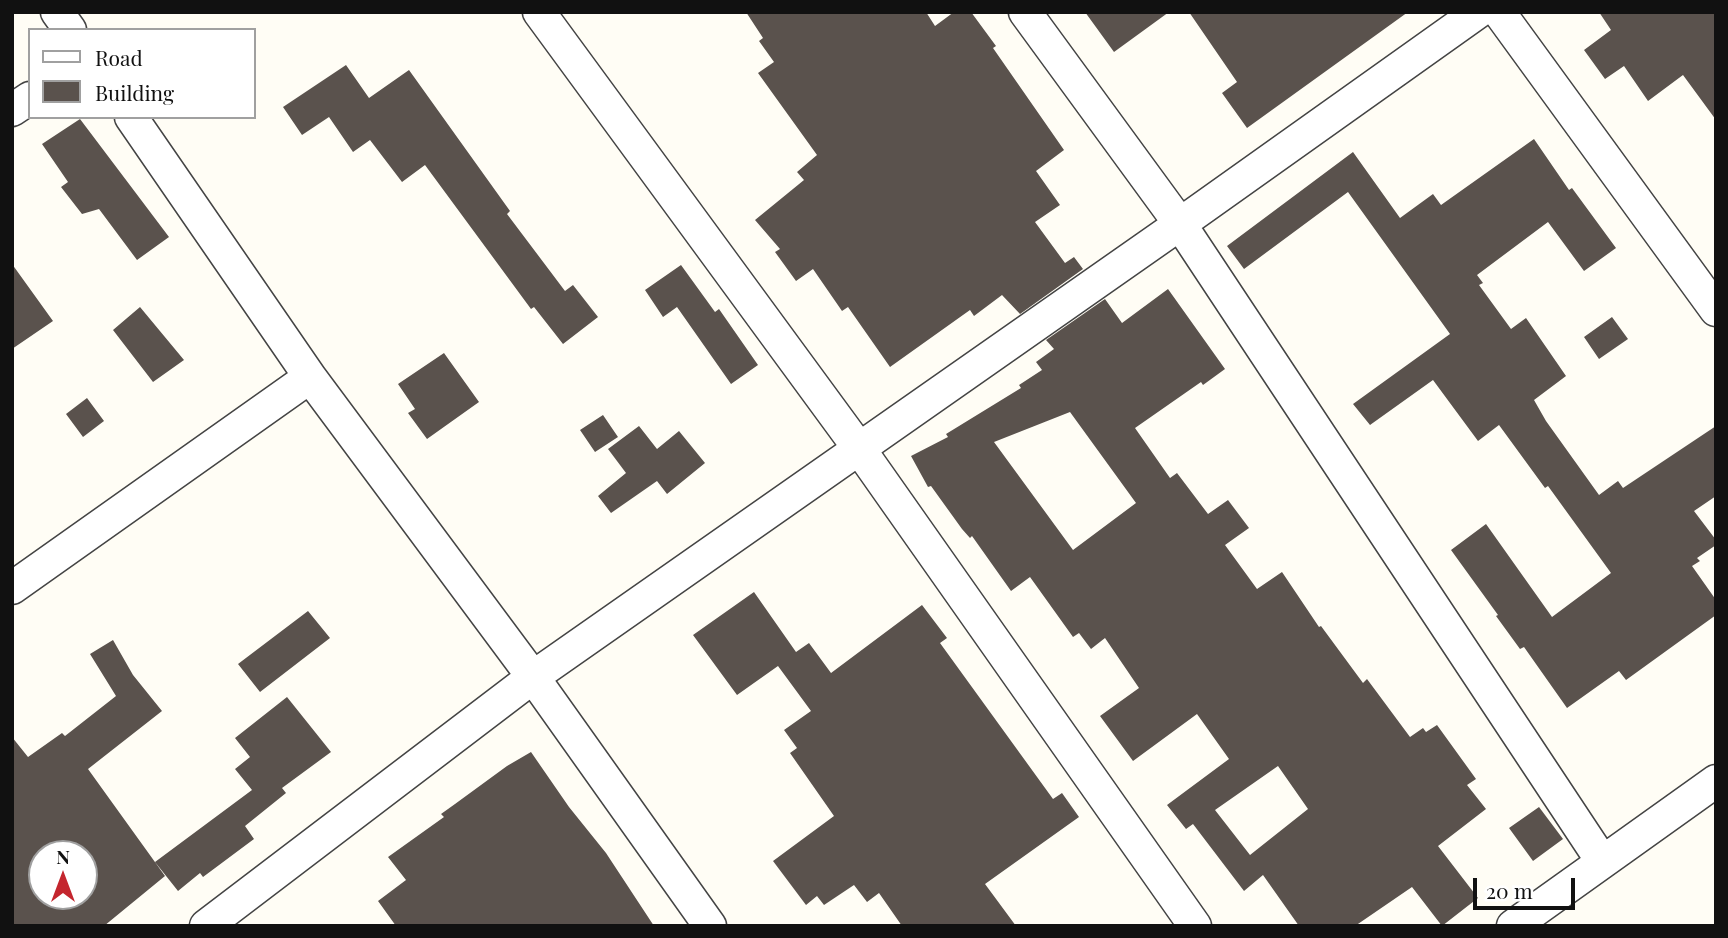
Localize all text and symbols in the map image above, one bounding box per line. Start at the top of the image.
legend [28,28,256,119]
text: Road [95,43,143,71]
text: Building [95,78,174,106]
north arrow [28,840,98,910]
text: N [56,843,70,869]
scale bar [1476,864,1578,908]
text: 20 m [1486,876,1533,904]

